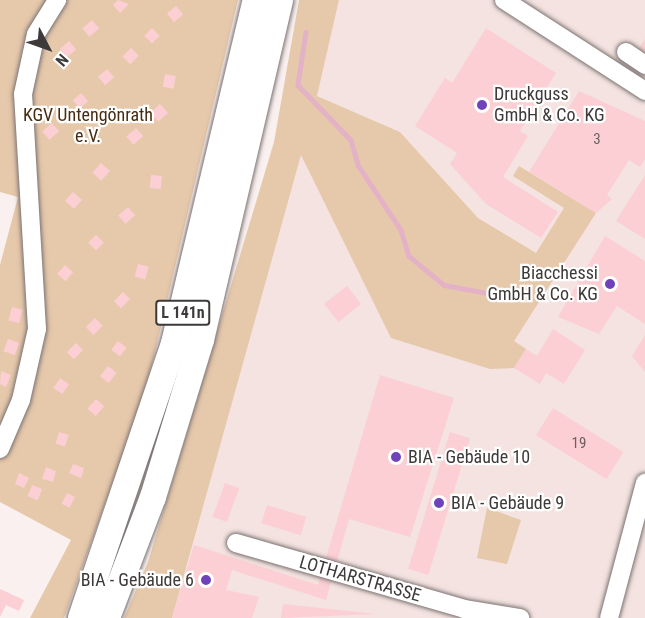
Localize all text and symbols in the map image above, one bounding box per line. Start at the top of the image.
north arrow [18,18,78,78]
text: N [52,50,72,70]
place label: Druckguss GmbH & Co. KG [494,84,605,127]
marker: Druckguss GmbH & Co. KG [475,98,489,112]
park label: KGV Untengönrath e.V. [23,105,153,148]
house number: 3 [593,131,601,149]
place label: Biacchessi GmbH & Co. KG [487,263,598,306]
marker: Biacchessi GmbH & Co. KG [603,277,617,291]
road number: L 141n [154,300,212,326]
house number: 19 [572,435,586,453]
place label: BIA - Gebäude 10 [408,446,530,468]
marker: BIA - Gebäude 10 [389,450,403,464]
place label: BIA - Gebäude 9 [451,492,564,514]
marker: BIA - Gebäude 9 [432,496,446,510]
street label: LOTHARSTRASSE [297,551,423,607]
place label: BIA - Gebäude 6 [81,569,194,591]
marker: BIA - Gebäude 6 [199,573,213,587]

